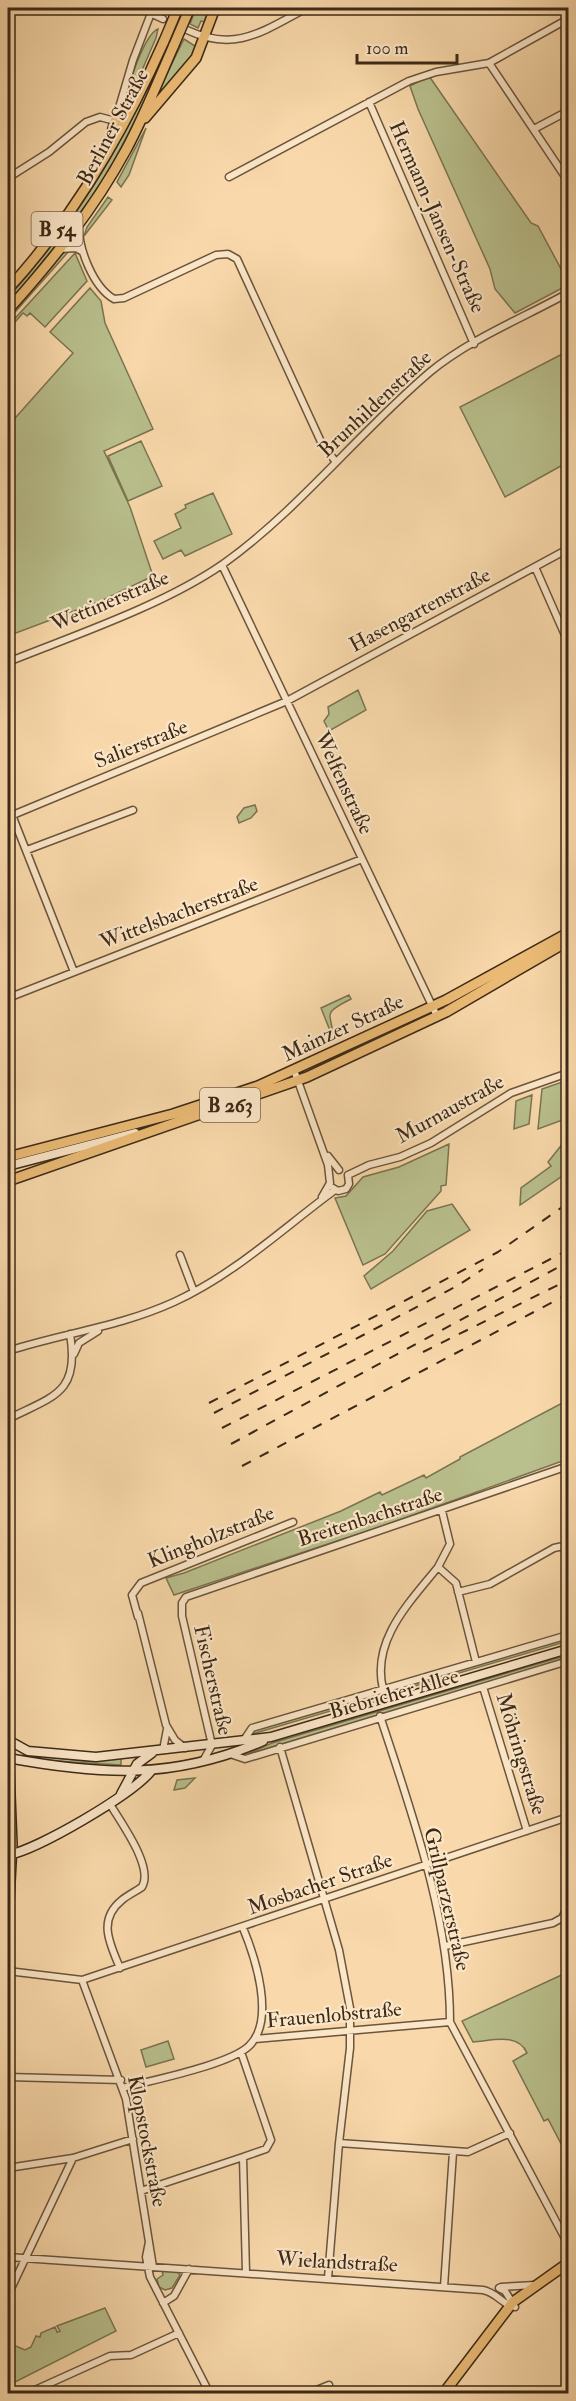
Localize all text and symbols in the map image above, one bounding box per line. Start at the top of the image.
scale bar [357,27,458,65]
text: 100 m [366,37,409,60]
street label: Berliner Straße [71,64,155,190]
street label: Hermann-Jansen-Straße [383,117,492,317]
road number: B 54 [32,212,82,246]
street label: Brunhildenstraße [313,344,438,464]
street label: Hasengartenstraße [345,561,496,659]
street label: Wettinerstraße [46,564,173,638]
street label: Salierstraße [90,713,192,775]
street label: Welfenstraße [308,726,380,839]
street label: Wittelsbacherstraße [95,870,262,956]
street label: Mainzer Straße [278,988,408,1068]
street label: Murnaustraße [391,1068,509,1150]
road number: B 263 [200,1088,260,1122]
street label: Breitenbachstraße [294,1481,446,1553]
street label: Klingholzstraße [144,1499,278,1575]
street label: Fischerstraße [187,1622,239,1738]
street label: Biebricher Allee [326,1663,462,1725]
street label: Möhringstraße [490,1690,552,1818]
street label: Grillparzerstraße [417,1825,477,1973]
street label: Mosbacher Straße [244,1846,396,1921]
street label: Frauenlobstraße [265,1996,403,2034]
street label: Klopstockstraße [121,2073,173,2209]
street label: Wielandstraße [275,2245,399,2279]

